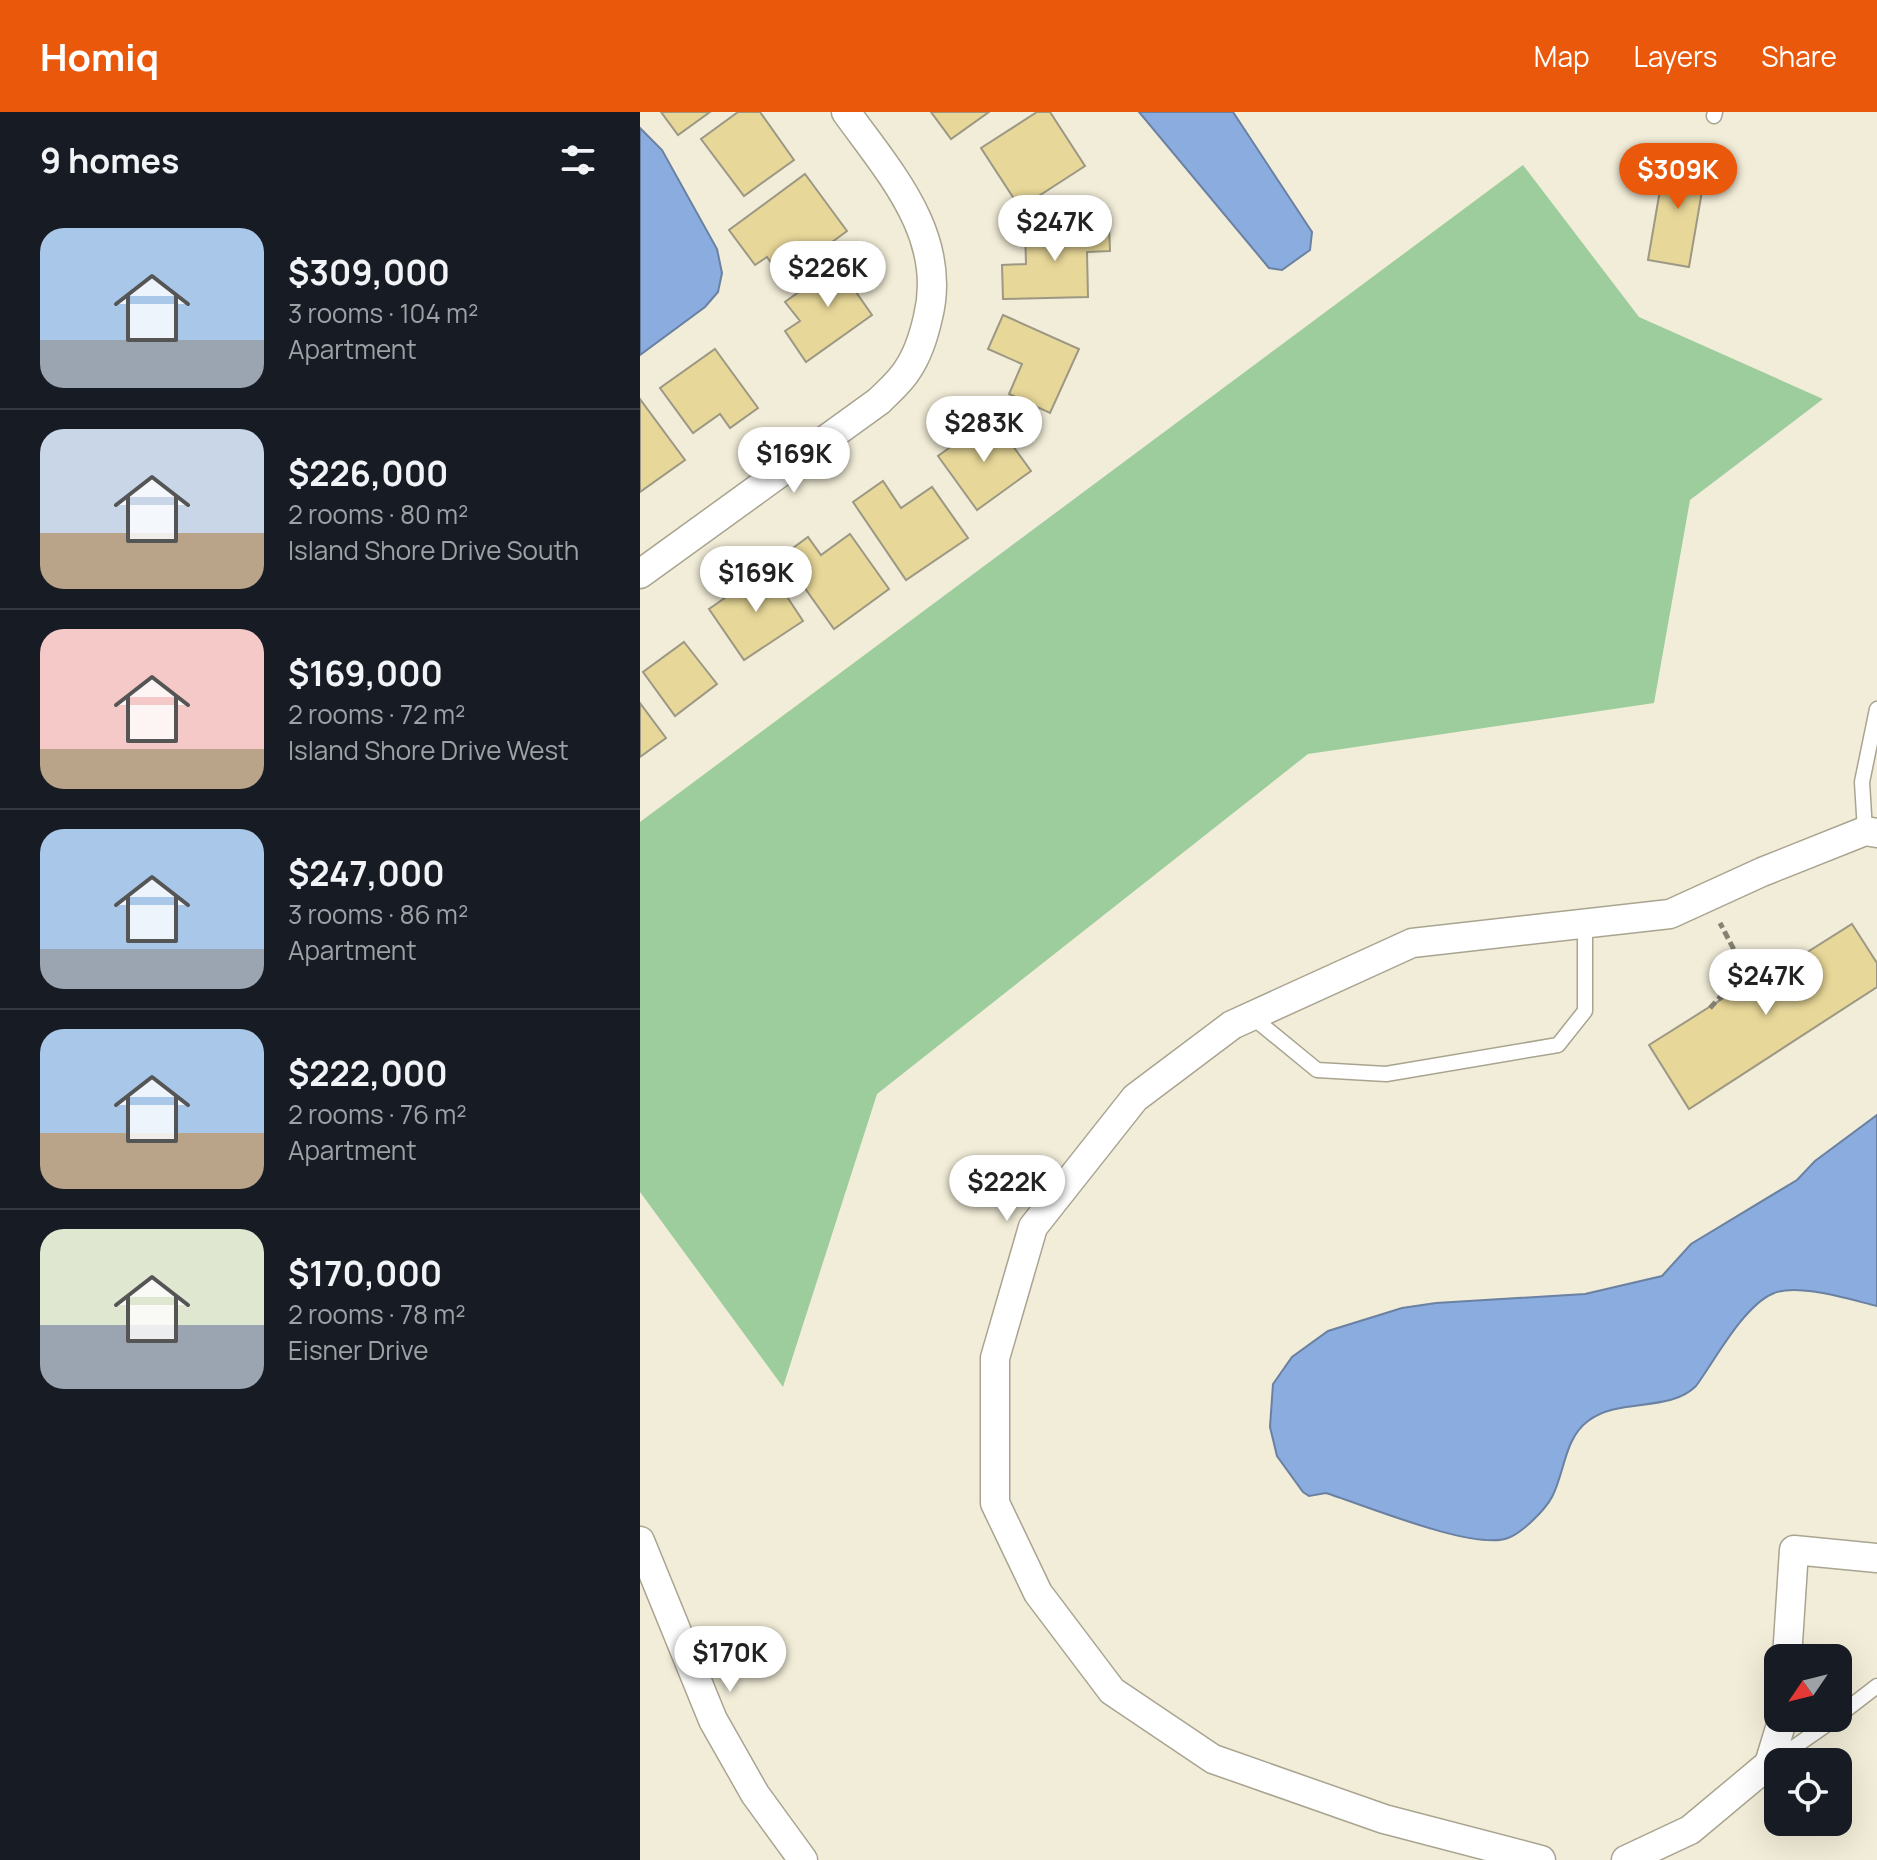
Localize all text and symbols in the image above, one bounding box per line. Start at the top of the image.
text: Homiq [40,30,159,82]
text: Map [1534,37,1590,75]
text: Layers [1634,37,1717,75]
text: Share [1761,37,1837,75]
text: 9 homes [40,137,179,183]
icon: filters [556,138,600,182]
pin: $309K [1622,143,1734,211]
text: $309K [1637,151,1719,187]
pin: $247K [999,195,1111,263]
text: $247K [1016,203,1094,239]
pin: $226K [772,241,884,309]
text: $309,000 [288,249,450,295]
text: $226K [788,249,868,285]
icon: home [104,260,200,356]
text: 3 rooms · 104 m² [288,295,478,331]
text: Apartment [288,331,417,367]
pin: $283K [928,396,1040,464]
text: $283K [944,404,1024,440]
pin: $169K [738,427,850,495]
text: $169K [756,435,832,471]
text: $226,000 [288,450,448,496]
icon: home [104,461,200,557]
text: 2 rooms · 80 m² [288,496,468,532]
text: Island Shore Drive South [288,532,579,568]
pin: $169K [700,546,812,614]
text: $169K [718,554,794,590]
text: $169,000 [288,650,443,696]
icon: home [104,661,200,757]
text: 2 rooms · 72 m² [288,696,465,732]
text: Island Shore Drive West [288,732,569,768]
text: $247,000 [288,850,445,896]
icon: home [104,861,200,957]
text: 3 rooms · 86 m² [288,896,468,932]
text: Apartment [288,932,417,968]
pin: $247K [1710,949,1822,1017]
text: $247K [1727,957,1805,993]
text: $222,000 [288,1050,448,1096]
icon: home [104,1061,200,1157]
text: 2 rooms · 76 m² [288,1096,467,1132]
text: Apartment [288,1132,417,1168]
pin: $222K [951,1155,1063,1223]
text: $222K [967,1163,1047,1199]
text: $170,000 [288,1250,442,1296]
icon: home [104,1261,200,1357]
text: 2 rooms · 78 m² [288,1296,466,1332]
text: Eisner Drive [288,1332,428,1368]
pin: $170K [674,1626,786,1694]
text: $170K [692,1634,768,1670]
north arrow [1764,1644,1852,1732]
map controls [1764,1644,1852,1836]
button: locate [1764,1748,1852,1836]

